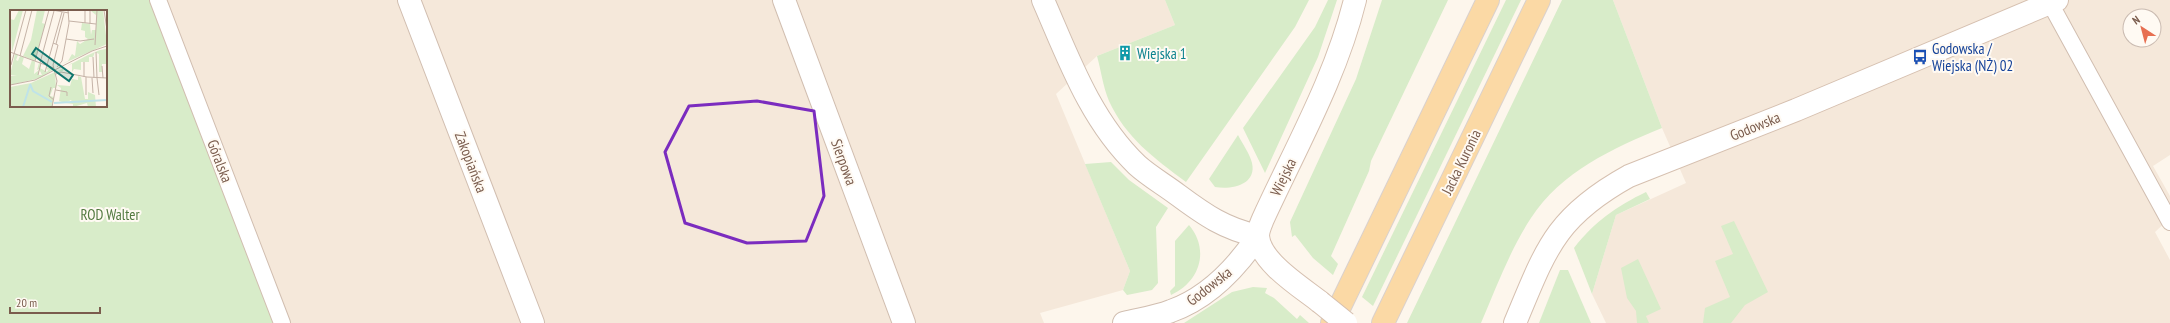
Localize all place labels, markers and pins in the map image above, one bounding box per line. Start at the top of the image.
place label: Godowska / Wiejska (NŻ) 02 [1932,39,2013,75]
building icon: Wiejska 1 [1116,44,1134,62]
place label: Wiejska 1 [1137,44,1187,63]
bus stop icon: Godowska / Wiejska (NŻ) 02 [1911,48,1929,66]

